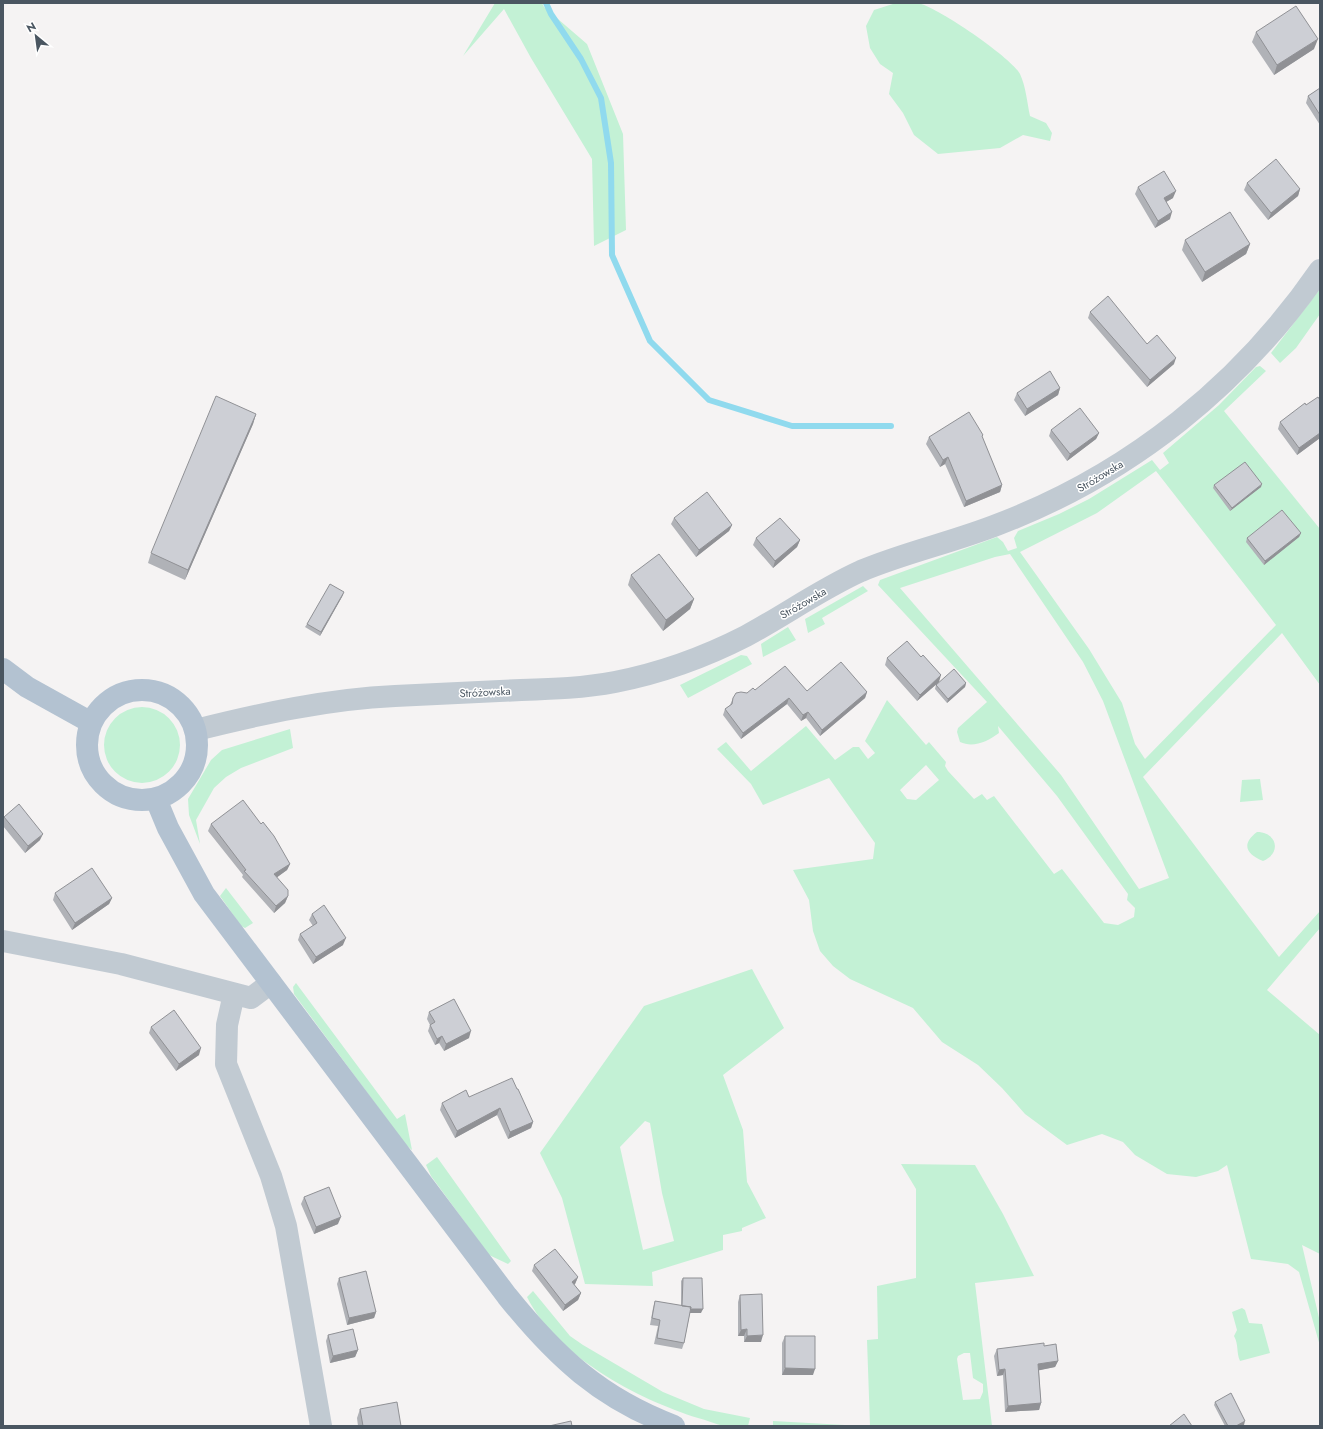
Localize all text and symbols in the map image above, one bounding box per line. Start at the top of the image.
north arrow [16,16,56,56]
text: N [23,18,39,36]
street label: Stróżowska [1074,456,1126,496]
street label: Stróżowska [777,583,829,623]
street label: Stróżowska [459,683,511,701]

